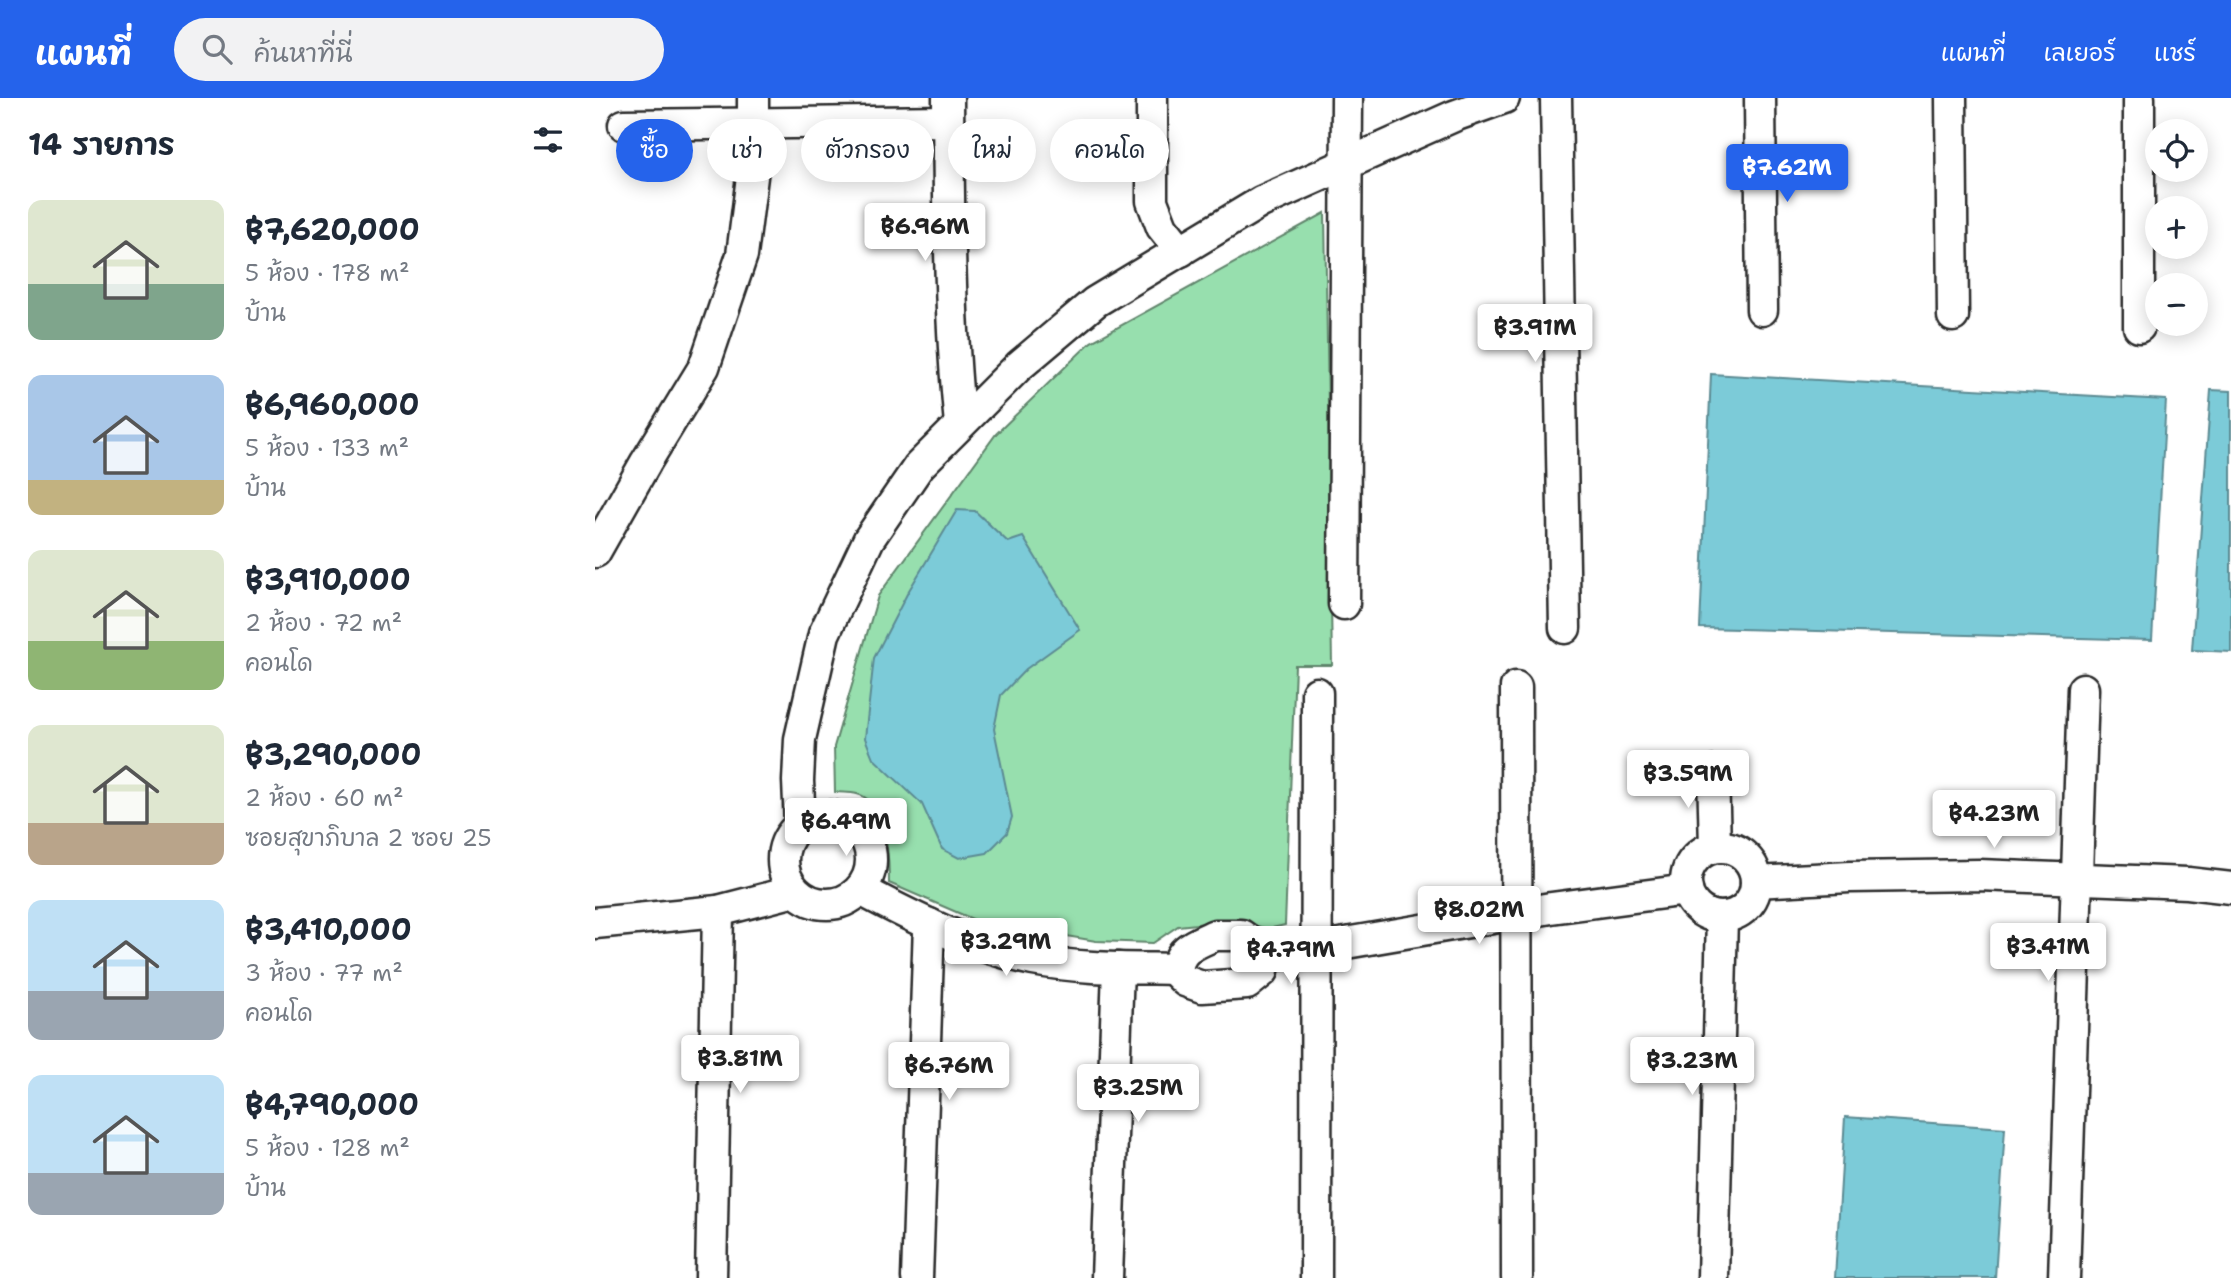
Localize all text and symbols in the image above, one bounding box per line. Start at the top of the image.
search box [174,18,664,81]
icon: search [198,30,236,68]
text: แผนที่ [35,31,132,76]
text: ค้นหาที่นี่ [254,35,353,70]
text: แผนที่ [1941,37,2006,69]
text: เลเยอร์ [2044,37,2116,69]
text: แชร์ [2154,37,2196,69]
chip: ซื้อ [616,119,693,182]
chip: เช่า [707,119,787,182]
chip: ตัวกรอง [801,119,934,182]
chip: ใหม่ [948,119,1036,182]
chip: คอนโด [1050,119,1169,182]
map controls [2145,119,2208,336]
button: locate [2145,119,2208,182]
icon: filters [529,121,567,159]
text: 14 รายการ [28,124,175,165]
pin: ฿7.62M [1730,144,1844,204]
text: ฿7.62M [1742,152,1832,182]
button: + [2145,196,2208,259]
pin: ฿6.96M [868,204,982,263]
text: ฿7,620,000 [245,209,420,250]
text: ฿6.96M [880,211,970,241]
icon: home [84,228,168,312]
text: 5 ห้อง · 178 m² [245,258,410,288]
button: − [2145,273,2208,336]
text: บ้าน [245,298,286,328]
pin: ฿3.91M [1478,304,1592,364]
text: ฿3.91M [1493,312,1577,342]
text: ฿6,960,000 [245,384,420,425]
icon: home [84,403,168,487]
text: 5 ห้อง · 133 m² [245,433,409,463]
text: บ้าน [245,473,286,503]
text: ฿3,910,000 [245,559,411,600]
icon: home [84,578,168,662]
text: 2 ห้อง · 72 m² [245,608,402,638]
text: คอนโด [245,648,313,678]
text: ฿3,290,000 [245,734,421,775]
pin: ฿3.59M [1631,750,1745,810]
icon: home [84,753,168,837]
text: ฿3.59M [1643,758,1733,788]
text: 2 ห้อง · 60 m² [245,783,403,813]
pin: ฿4.23M [1937,790,2051,850]
pin: ฿6.49M [789,798,903,858]
text: ฿4.23M [1948,798,2040,828]
text: ฿6.49M [801,806,891,836]
text: ซอยสุขาภิบาล 2 ซอย 25 [245,823,492,853]
pin: ฿8.02M [1422,886,1536,946]
text: ฿8.02M [1434,894,1524,924]
text: ฿3,410,000 [245,909,412,950]
pin: ฿3.29M [949,918,1063,978]
pin: ฿3.41M [1991,924,2105,983]
text: ฿3.29M [961,926,1051,956]
pin: ฿4.79M [1234,926,1348,986]
icon: home [84,928,168,1012]
text: ฿3.41M [2006,931,2090,961]
text: ฿4.79M [1247,934,1335,964]
text: 3 ห้อง · 77 m² [245,958,403,988]
text: คอนโด [245,998,313,1028]
pin: ฿3.81M [683,1035,797,1095]
pin: ฿3.23M [1635,1038,1749,1097]
pin: ฿6.76M [892,1042,1006,1102]
text: ฿3.81M [697,1043,783,1073]
text: ฿3.23M [1646,1045,1738,1075]
text: ฿6.76M [904,1050,994,1080]
pin: ฿3.25M [1081,1065,1195,1124]
text: ฿3.25M [1093,1072,1183,1102]
text: ฿4,790,000 [245,1084,419,1125]
icon: home [84,1103,168,1187]
text: 5 ห้อง · 128 m² [245,1133,410,1163]
text: บ้าน [245,1173,286,1203]

